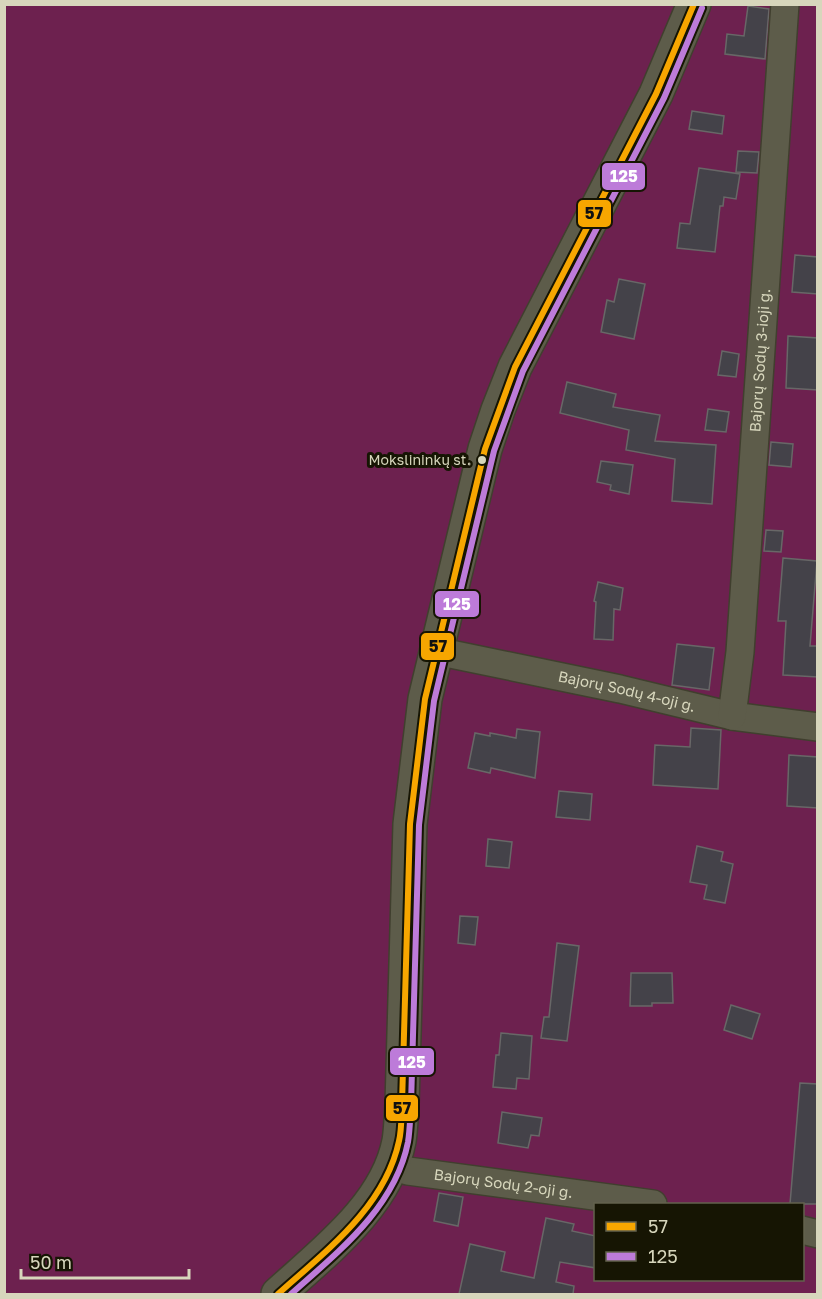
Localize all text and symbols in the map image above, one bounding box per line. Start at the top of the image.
line badge: 125 [601,162,646,191]
text: 125 [610,166,638,186]
line badge: 57 [577,199,612,228]
text: 57 [585,203,604,223]
street label: Bajorų Sodų 3-ioji g. [745,288,773,433]
place label: Mokslininkų st. [369,451,471,468]
marker: Mokslininkų st. [476,454,488,466]
line badge: 125 [434,590,480,618]
text: 125 [443,594,471,614]
line badge: 57 [420,632,455,661]
text: 57 [429,636,448,656]
street label: Bajorų Sodų 4-oji g. [557,666,698,715]
line badge: 125 [389,1047,435,1076]
text: 125 [398,1052,426,1072]
line badge: 57 [385,1094,419,1122]
text: 57 [393,1098,412,1118]
street label: Bajorų Sodų 2-oji g. [433,1165,574,1201]
legend [594,1203,804,1281]
text: 57 [648,1215,668,1237]
scale bar [21,1242,189,1280]
text: 125 [648,1245,678,1267]
text: 50 m [30,1251,72,1273]

